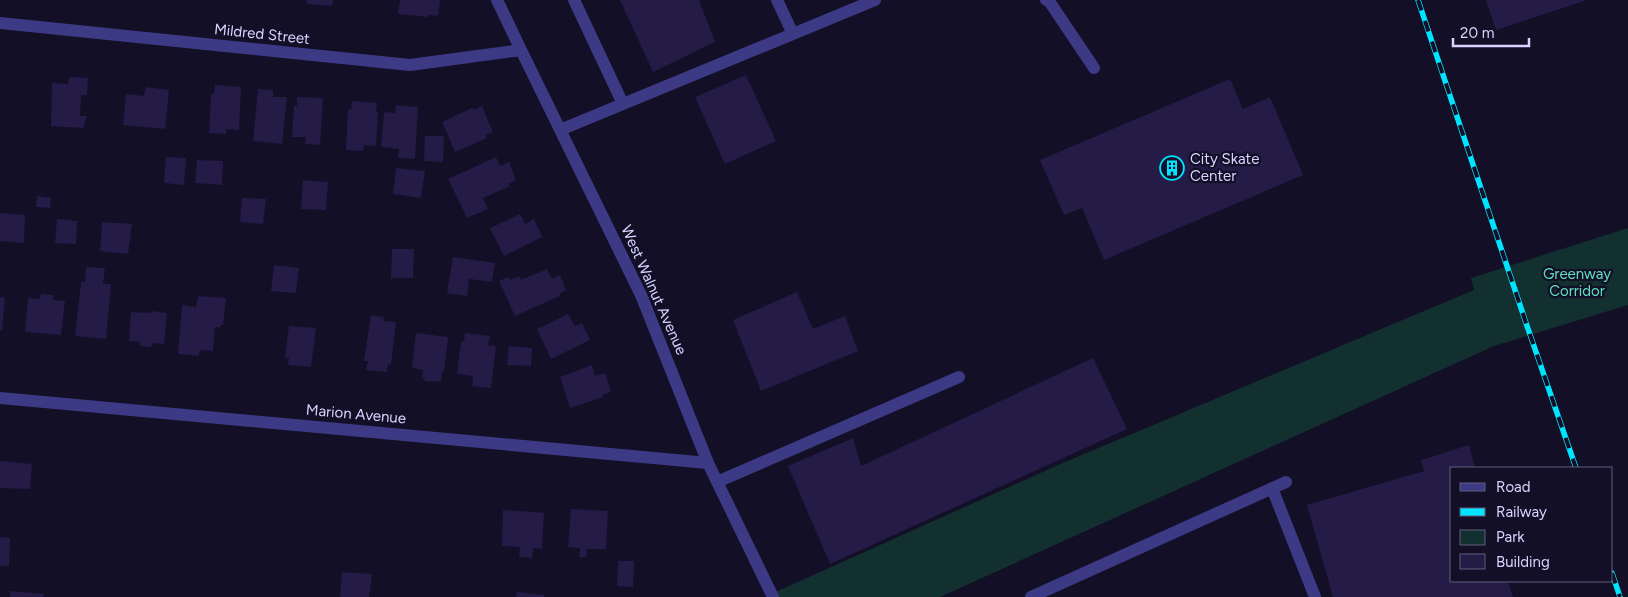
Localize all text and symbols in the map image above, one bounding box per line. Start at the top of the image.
scale bar [1453,15,1529,47]
street label: Mildred Street [213,20,311,48]
text: 20 m [1460,24,1494,42]
place label: City Skate Center [1190,150,1259,185]
building icon: City Skate Center [1159,155,1185,181]
street label: West Walnut Avenue [617,222,691,358]
park label: Greenway Corridor [1543,265,1611,300]
street label: Marion Avenue [305,401,407,427]
legend [1450,467,1613,582]
text: Road [1496,478,1531,496]
text: Railway [1496,503,1547,521]
text: Park [1496,528,1525,546]
text: Building [1496,553,1550,571]

